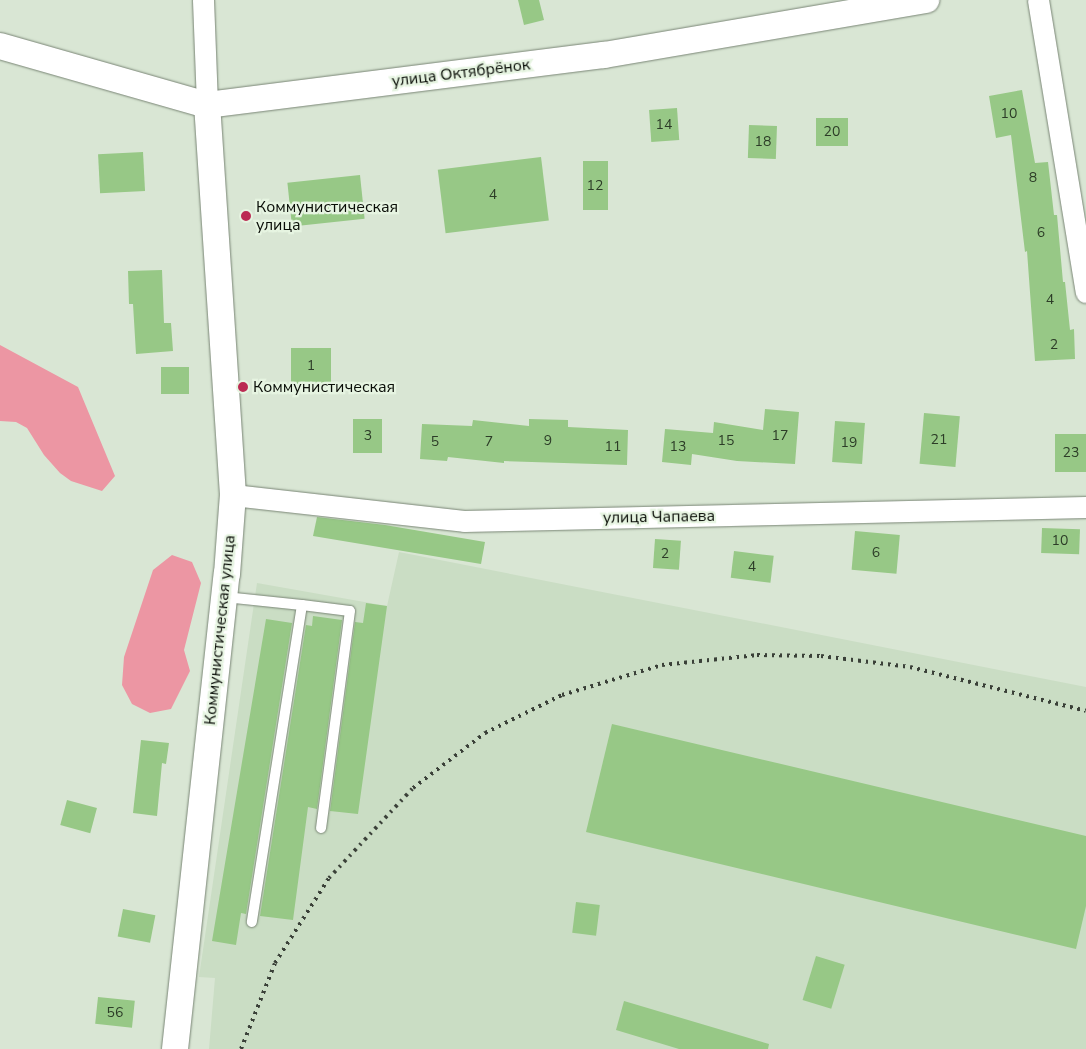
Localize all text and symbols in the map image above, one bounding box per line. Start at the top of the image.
street label: улица Октябрёнок [391,55,531,91]
house number: 10 [1001,106,1017,122]
house number: 14 [656,117,672,133]
house number: 20 [824,124,840,140]
house number: 18 [755,134,771,150]
house number: 8 [1029,170,1037,186]
house number: 12 [587,178,603,194]
house number: 4 [489,187,497,203]
place label: Коммунистическая улица [256,197,398,235]
marker: Коммунистическая улица [240,210,252,222]
house number: 6 [1037,225,1045,241]
house number: 4 [1046,292,1054,308]
house number: 2 [1050,337,1058,353]
house number: 1 [307,358,315,374]
place label: Коммунистическая [253,377,395,397]
marker: Коммунистическая [237,381,249,393]
house number: 3 [364,428,372,444]
house number: 17 [772,428,788,444]
house number: 21 [931,432,947,448]
house number: 9 [544,433,552,449]
house number: 15 [718,433,734,449]
house number: 5 [431,434,439,450]
house number: 7 [485,434,493,450]
house number: 19 [841,435,857,451]
house number: 11 [605,439,621,455]
house number: 13 [670,439,686,455]
house number: 23 [1063,445,1079,461]
street label: улица Чапаева [603,506,715,528]
house number: 10 [1052,533,1068,549]
street label: Коммунистическая улица [200,534,240,726]
house number: 6 [872,545,880,561]
house number: 2 [661,546,669,562]
house number: 4 [748,559,756,575]
house number: 56 [107,1005,123,1021]

